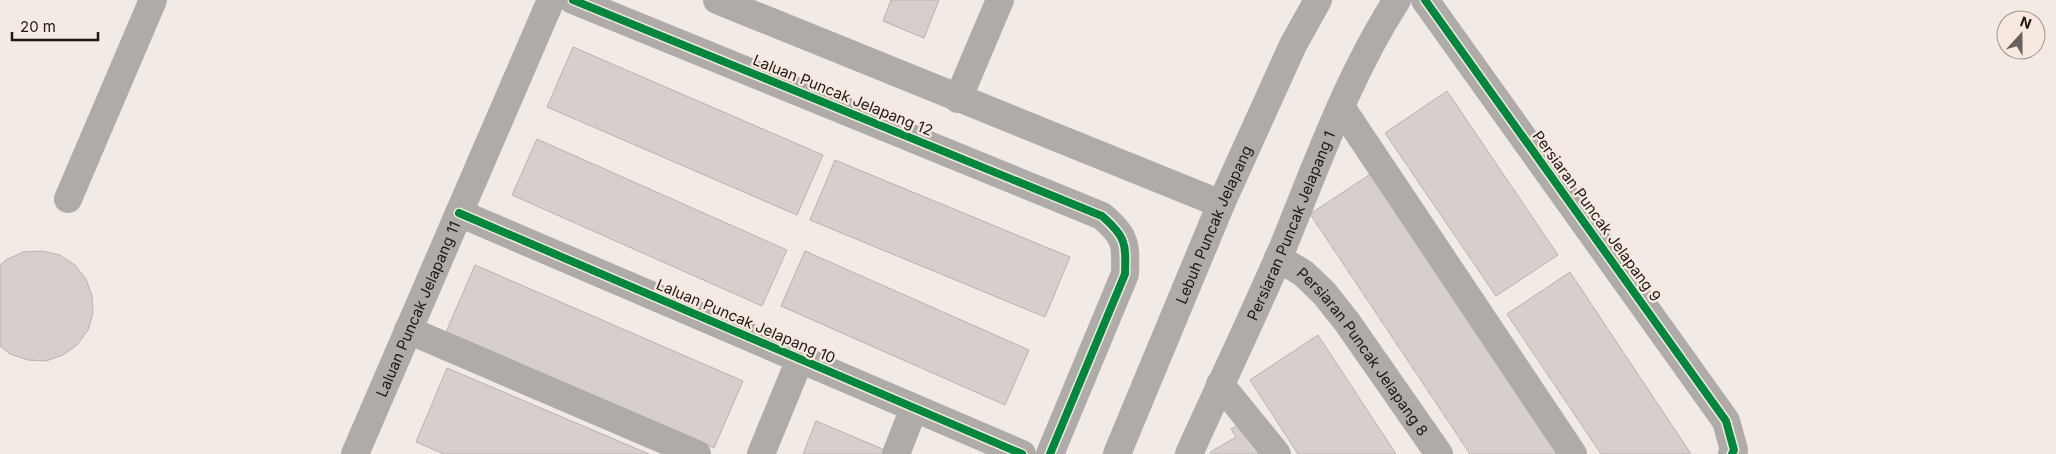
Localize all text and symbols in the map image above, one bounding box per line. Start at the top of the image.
scale bar [12,10,99,42]
north arrow [1996,10,2046,60]
text: N [2018,13,2034,32]
text: 20 m [20,17,56,36]
street label: Laluan Puncak Jelapang 12 [750,50,936,140]
street label: Persiaran Puncak Jelapang 9 [1529,127,1665,305]
street label: Persiaran Puncak Jelapang 1 [1242,128,1339,323]
street label: Lebuh Puncak Jelapang [1171,142,1256,307]
street label: Laluan Puncak Jelapang 11 [371,218,464,400]
street label: Persiaran Puncak Jelapang 8 [1293,263,1433,439]
street label: Laluan Puncak Jelapang 10 [654,275,838,367]

